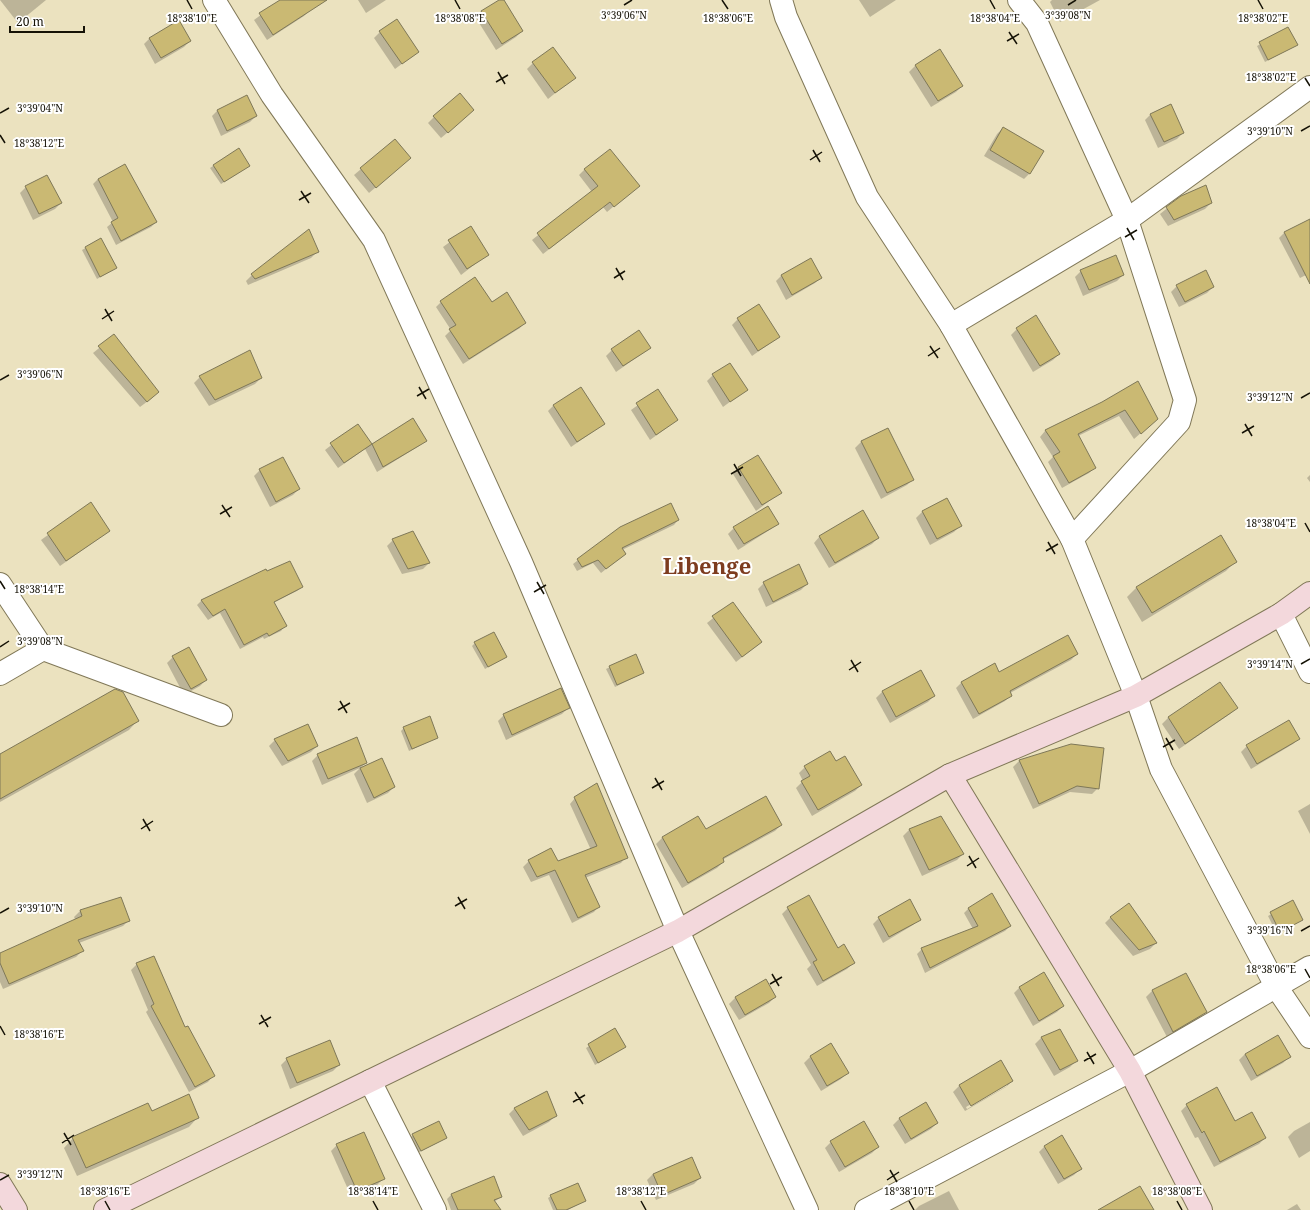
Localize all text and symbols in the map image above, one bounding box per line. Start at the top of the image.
scale bar [10,8,84,34]
text: 3°39'06"N [601,8,647,22]
text: 3°39'08"N [1045,8,1091,22]
text: 18°38'10"E [167,11,217,25]
text: 18°38'08"E [435,11,485,25]
text: 18°38'06"E [703,11,753,25]
text: 18°38'04"E [970,11,1020,25]
text: 18°38'02"E [1238,11,1288,25]
text: 20 m [16,13,44,30]
text: 18°38'02"E [1246,70,1296,84]
text: 3°39'04"N [17,101,63,115]
text: 3°39'10"N [1247,124,1293,138]
text: 18°38'12"E [14,136,64,150]
text: 3°39'06"N [17,367,63,381]
text: 3°39'12"N [1247,390,1293,404]
text: 18°38'04"E [1246,516,1296,530]
district label: Libenge [663,550,751,580]
text: 18°38'14"E [14,582,64,596]
text: 3°39'08"N [17,634,63,648]
text: 3°39'14"N [1247,657,1293,671]
text: 3°39'10"N [17,901,63,915]
text: 3°39'16"N [1247,923,1293,937]
text: 18°38'06"E [1246,962,1296,976]
text: 18°38'16"E [14,1027,64,1041]
text: 3°39'12"N [17,1167,63,1181]
text: 18°38'16"E [80,1184,130,1198]
text: 18°38'14"E [348,1184,398,1198]
text: 18°38'12"E [616,1184,666,1198]
text: 18°38'10"E [884,1184,934,1198]
text: 18°38'08"E [1152,1184,1202,1198]

